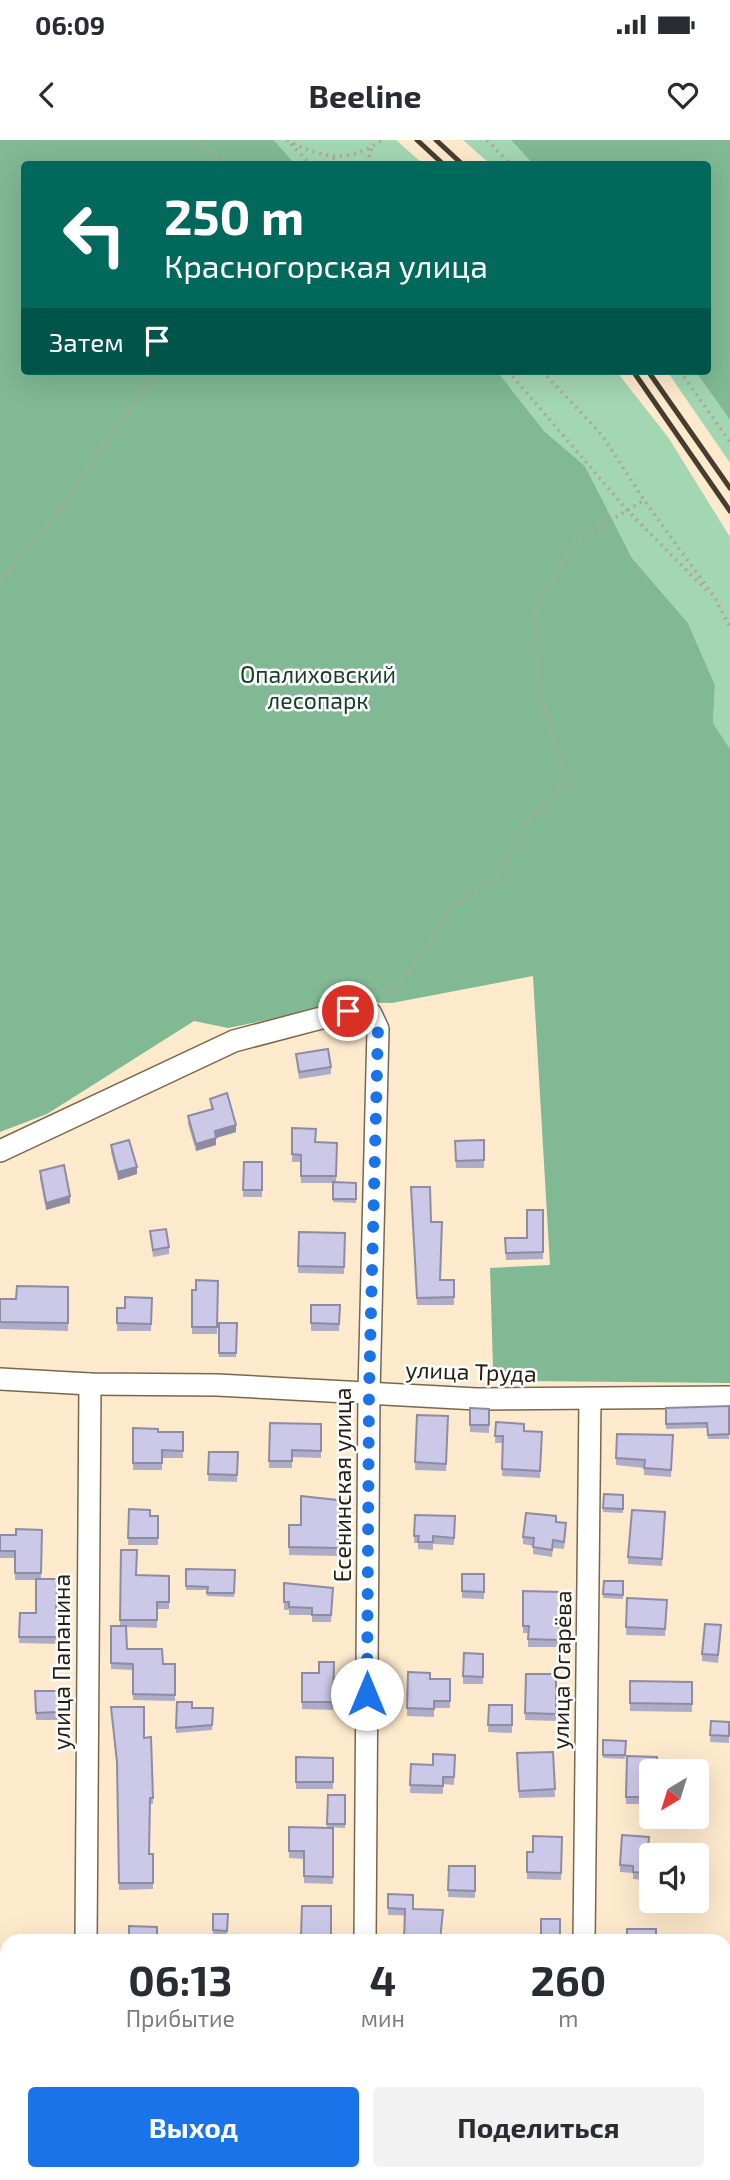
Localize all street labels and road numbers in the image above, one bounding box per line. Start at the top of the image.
street label: улица Труда [405,1355,537,1388]
street label: Есенинская улица [328,1388,357,1582]
street label: улица Папанина [47,1574,76,1750]
street label: улица Огарёва [546,1590,577,1750]

